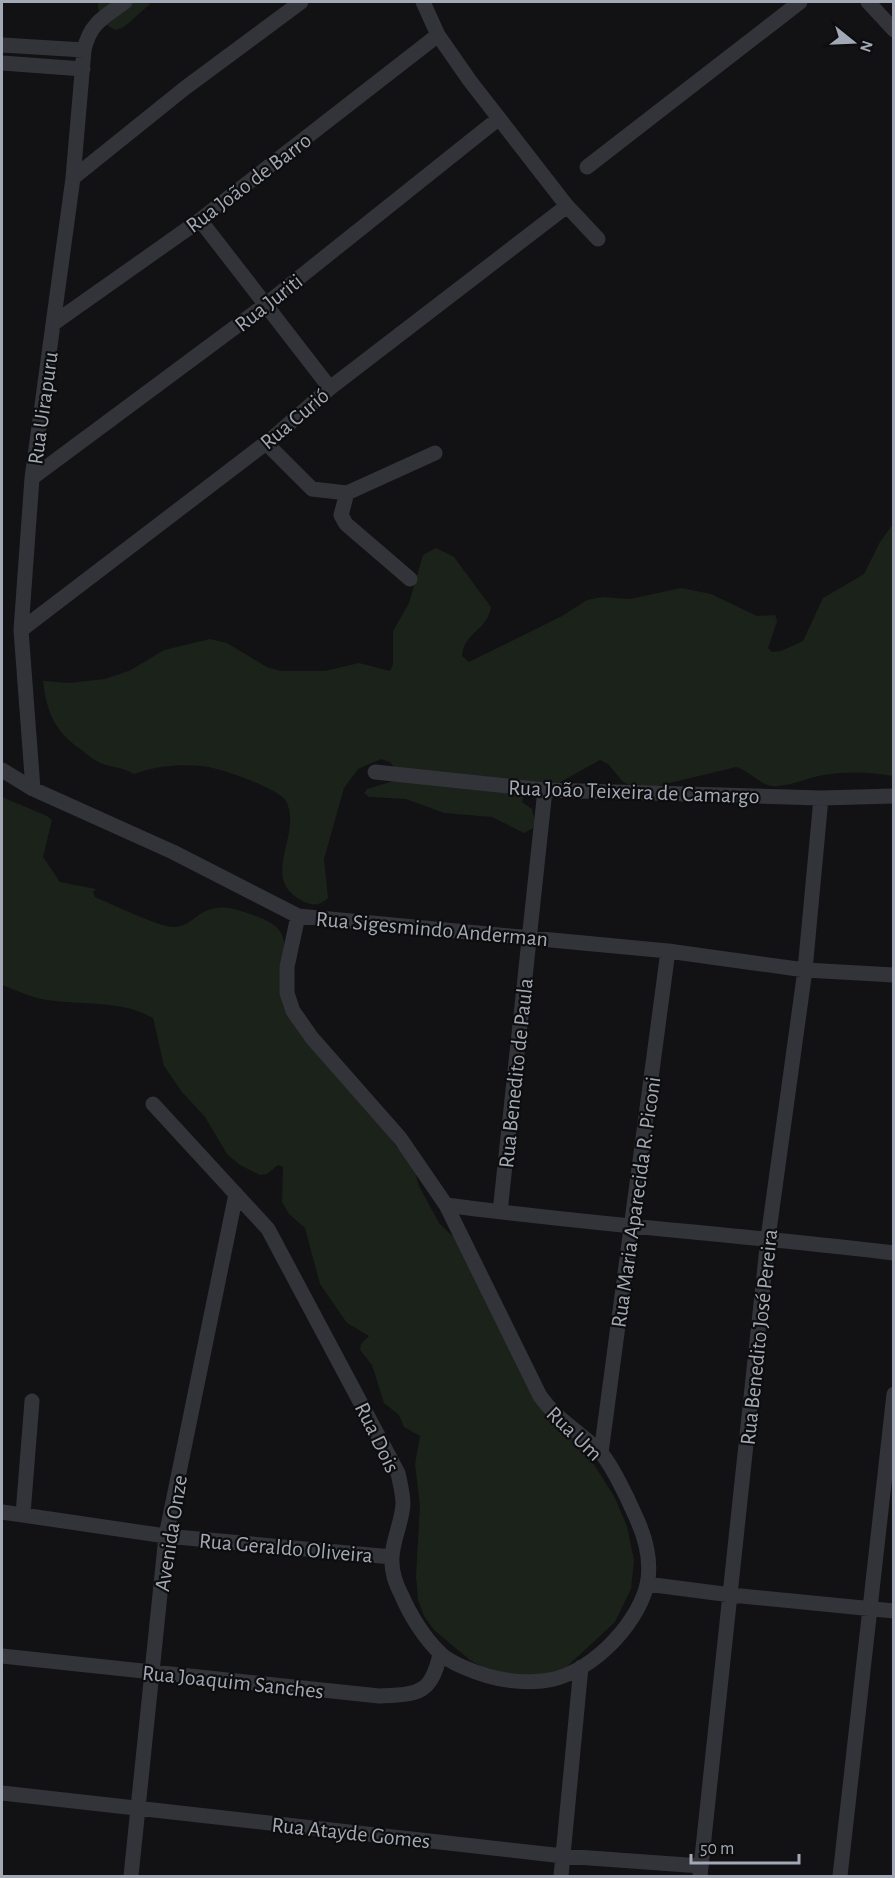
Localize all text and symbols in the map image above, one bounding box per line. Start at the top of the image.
north arrow [823,12,883,72]
text: N [857,39,876,54]
street label: Rua João de Barro [182,129,315,237]
street label: Rua Juriti [231,270,307,336]
street label: Rua Uirapuru [24,350,62,466]
street label: Rua Curió [256,384,333,454]
street label: Rua João Teixeira de Camargo [508,777,760,807]
street label: Rua Sigesmindo Anderman [315,908,549,950]
street label: Rua Benedito de Paula [495,977,537,1169]
street label: Rua Maria Aparecida R. Piconi [607,1075,664,1329]
street label: Rua Benedito José Pereira [737,1228,781,1446]
street label: Rua Dois [351,1399,403,1476]
street label: Rua Um [542,1402,606,1465]
street label: Avenida Onze [151,1473,191,1593]
street label: Rua Geraldo Oliveira [198,1529,374,1567]
street label: Rua Joaquim Sanches [141,1662,325,1702]
street label: Rua Atayde Gomes [270,1814,431,1852]
scale bar [691,1827,799,1865]
text: 50 m [700,1840,734,1858]

